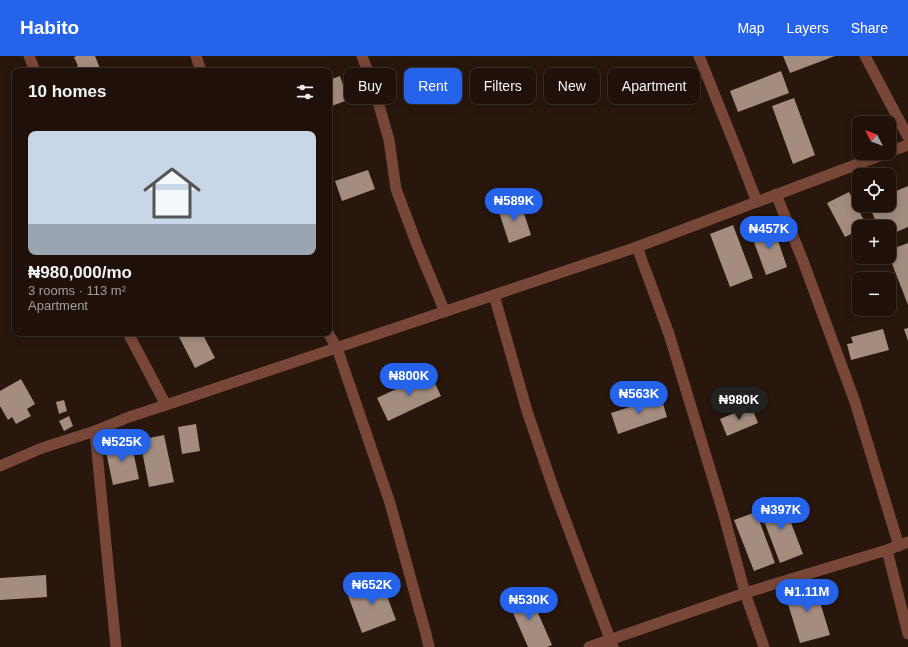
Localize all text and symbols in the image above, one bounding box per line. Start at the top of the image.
text: Habito [20,17,79,38]
text: Map [737,20,765,36]
text: Layers [787,20,829,36]
text: Share [851,20,888,36]
chip: Buy [344,68,396,104]
chip: Rent [404,68,462,104]
chip: Filters [470,68,536,104]
chip: New [544,68,600,104]
chip: Apartment [608,68,700,104]
icon: filters [294,81,316,103]
text: 10 homes [28,82,106,101]
north arrow [852,116,896,160]
map controls [852,116,896,316]
icon: home [136,157,208,229]
button: locate [852,168,896,212]
pin: ₦589K [486,188,542,222]
text: ₦589K [494,193,534,208]
pin: ₦457K [741,216,797,250]
button: + [852,220,896,264]
text: ₦457K [749,221,789,236]
text: ₦980,000/mo [28,263,132,282]
button: − [852,272,896,316]
text: 3 rooms · 113 m² [28,283,126,298]
text: Apartment [28,298,88,313]
pin: ₦800K [381,363,437,397]
text: ₦800K [389,368,429,383]
pin: ₦563K [611,381,667,415]
text: ₦563K [619,386,659,401]
pin: ₦980K [711,387,767,421]
text: ₦980K [719,392,759,407]
pin: ₦525K [94,429,150,463]
text: ₦525K [102,434,142,449]
pin: ₦397K [753,497,809,531]
text: ₦397K [761,502,801,517]
pin: ₦652K [344,572,400,606]
text: ₦652K [352,577,392,592]
pin: ₦1.11M [774,579,840,613]
text: ₦1.11M [785,584,829,599]
pin: ₦530K [501,587,557,621]
text: ₦530K [509,592,549,607]

